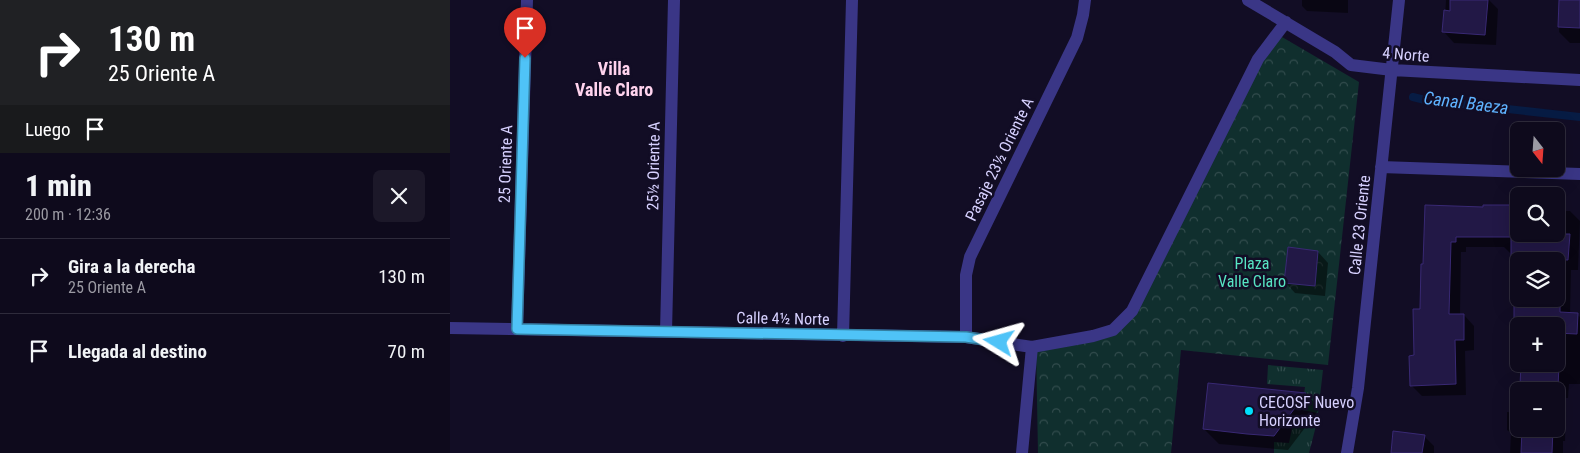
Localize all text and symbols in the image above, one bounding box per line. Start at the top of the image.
pin [504,7,546,58]
icon: arrive [511,14,539,42]
text: 130 m [108,19,195,60]
icon: right [25,20,90,85]
street label: 4 Norte [1382,43,1430,66]
district label: Villa Valle Claro [575,58,653,100]
text: 25 Oriente A [108,61,215,86]
water label: Canal Baeza [1422,87,1510,118]
street label: Pasaje 23½ Oriente A [961,94,1038,224]
icon: arrive [81,115,109,143]
text: Luego [25,118,71,141]
street label: 25½ Oriente A [643,121,664,211]
north arrow [1510,122,1565,178]
map controls [1510,122,1565,437]
street label: 25 Oriente A [495,125,516,203]
text: 1 min [25,168,92,203]
button: close [373,170,425,222]
street label: Calle 23 Oriente [1345,174,1374,276]
button: search [1510,187,1565,242]
text: 200 m · 12:36 [25,205,111,224]
button: layers [1510,252,1565,307]
park label: Plaza Valle Claro [1218,254,1286,291]
text: Gira a la derecha [68,255,195,278]
icon: right [25,262,53,290]
text: 130 m [378,265,425,288]
text: 25 Oriente A [68,278,146,297]
street label: Calle 4½ Norte [736,308,830,329]
position arrow [972,315,1024,367]
button: + [1510,317,1565,372]
icon: arrive [25,337,53,365]
text: Llegada al destino [68,340,207,363]
text: 70 m [388,340,425,363]
button: − [1510,382,1565,437]
place label: CECOSF Nuevo Horizonte [1259,393,1354,430]
marker: CECOSF Nuevo Horizonte [1243,405,1255,417]

